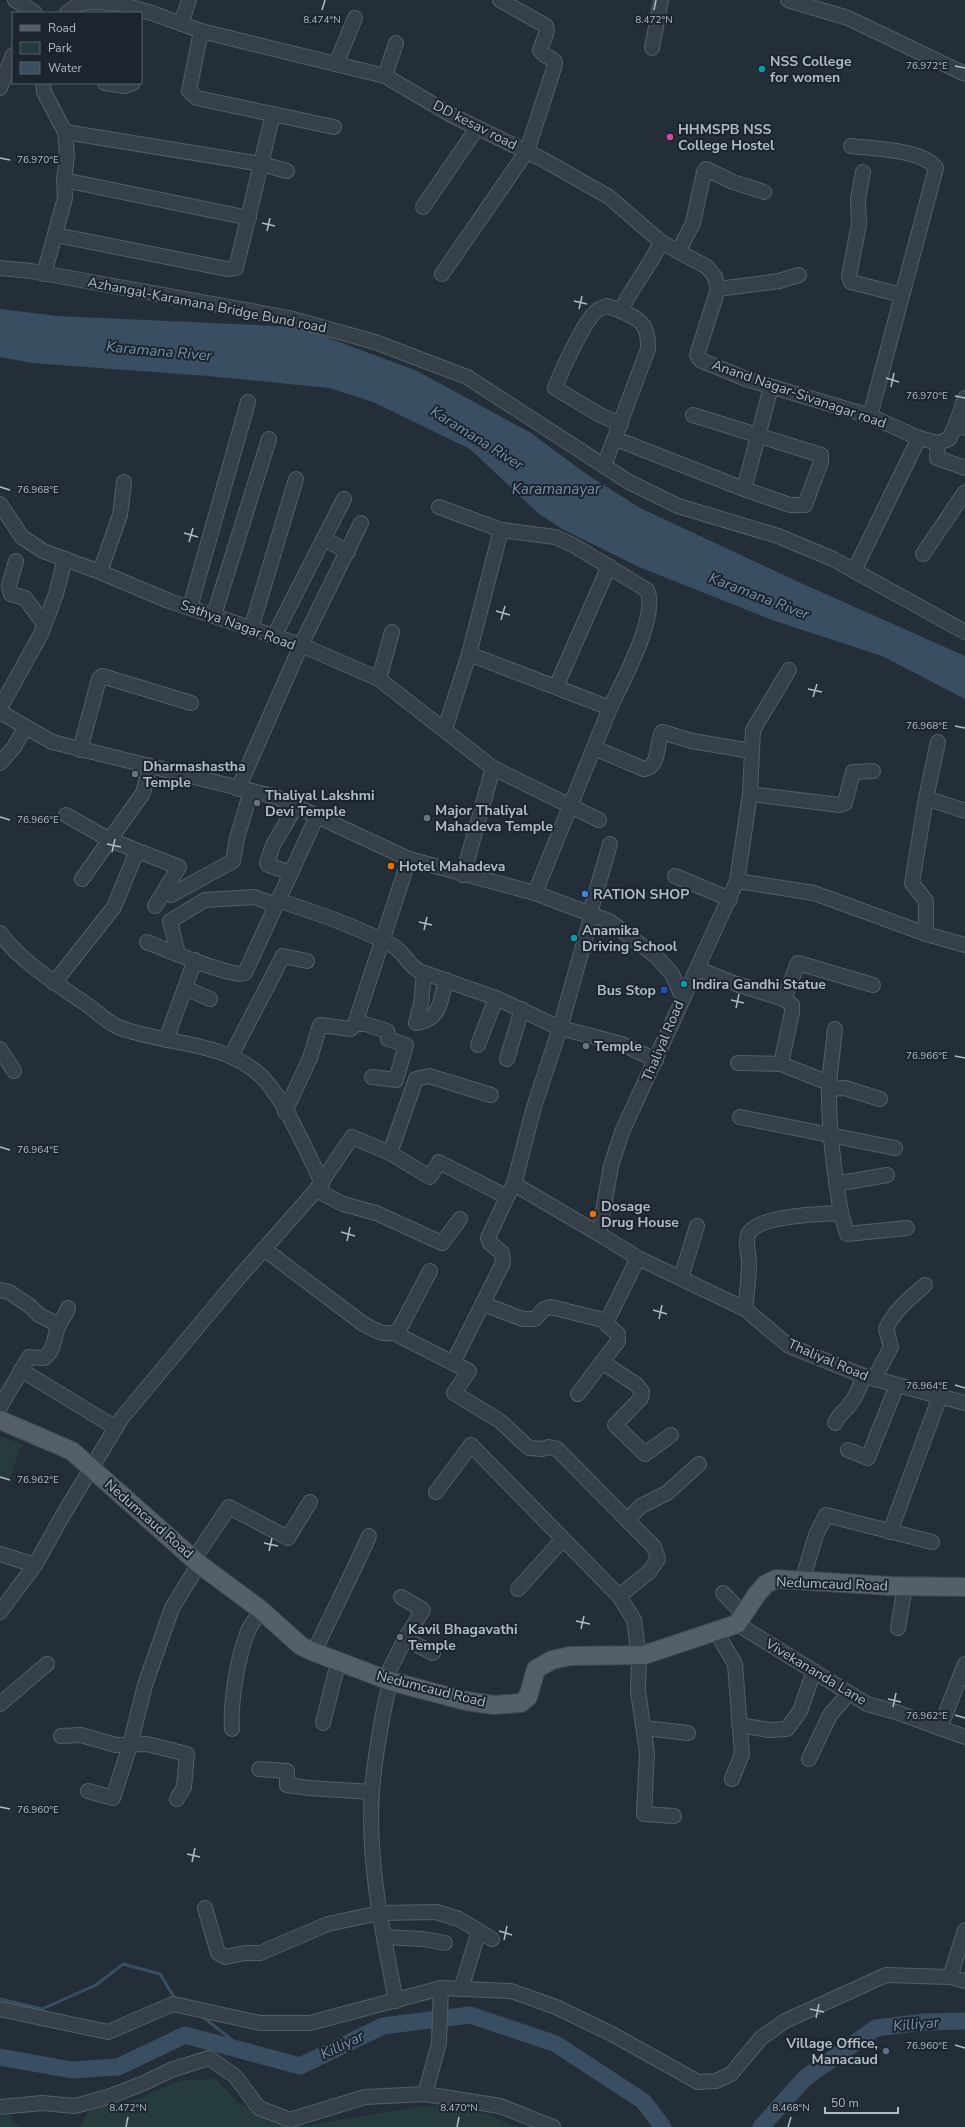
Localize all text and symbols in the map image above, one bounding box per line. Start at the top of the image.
legend [12,12,142,84]
text: 8.474°N [303,13,341,27]
text: 8.472°N [635,13,673,27]
text: Road [48,20,76,36]
text: Park [48,40,73,56]
place label: NSS College for women [770,52,852,87]
text: 76.972°E [906,59,948,73]
text: Water [48,60,82,76]
marker: NSS College for women [757,64,767,74]
street label: DD kesav road [430,96,520,154]
place label: HHMSPB NSS College Hostel [678,120,775,155]
marker: HHMSPB NSS College Hostel [665,132,675,142]
text: 76.970°E [17,153,59,167]
street label: Azhangal-Karamana Bridge Bund road [86,272,328,338]
water label: Karamana River [105,336,213,366]
street label: Anand Nagar-Sivanagar road [709,355,889,433]
text: 76.970°E [906,389,948,403]
water label: Karamana River [427,401,528,475]
water label: Karamanayar [512,479,601,499]
text: 76.968°E [17,483,59,497]
water label: Karamana River [706,568,813,625]
street label: Sathya Nagar Road [178,595,298,655]
text: 76.968°E [906,719,948,733]
place label: Dharmashastha Temple [143,757,246,792]
marker: Dharmashastha Temple [130,769,140,779]
place label: Thaliyal Lakshmi Devi Temple [265,786,375,821]
marker: Thaliyal Lakshmi Devi Temple [252,798,262,808]
place label: Major Thaliyal Mahadeva Temple [435,801,553,836]
text: 76.966°E [17,813,59,827]
marker: Major Thaliyal Mahadeva Temple [422,813,432,823]
place label: Hotel Mahadeva [399,857,505,876]
marker: Hotel Mahadeva [386,861,396,871]
place label: RATION SHOP [593,885,689,904]
marker: RATION SHOP [580,889,590,899]
place label: Anamika Driving School [582,921,678,956]
marker: Anamika Driving School [569,933,579,943]
place label: Indira Gandhi Statue [692,975,826,994]
marker: Indira Gandhi Statue [679,979,689,989]
place label: Bus Stop [597,981,656,1000]
marker: Bus Stop [659,985,669,995]
street label: Thaliyal Road [637,998,689,1084]
place label: Temple [594,1037,642,1056]
marker: Temple [581,1041,591,1051]
text: 76.966°E [906,1049,948,1063]
text: 76.964°E [17,1143,59,1157]
place label: Dosage Drug House [601,1197,679,1232]
marker: Dosage Drug House [588,1209,598,1219]
street label: Thaliyal Road [785,1334,871,1386]
text: 76.964°E [906,1379,948,1393]
text: 76.962°E [17,1473,59,1487]
street label: Nedumcaud Road [101,1475,197,1563]
street label: Nedumcaud Road [776,1573,888,1595]
place label: Kavil Bhagavathi Temple [408,1620,518,1655]
marker: Kavil Bhagavathi Temple [395,1632,405,1642]
street label: Vivekananda Lane [761,1634,870,1710]
street label: Nedumcaud Road [374,1666,488,1712]
text: 76.962°E [906,1709,948,1723]
text: 76.960°E [17,1803,59,1817]
water label: Killiyar [892,2012,940,2036]
water label: Killiyar [317,2026,368,2064]
place label: Village Office, Manacaud [785,2034,878,2069]
text: 76.960°E [906,2039,948,2053]
marker: Village Office, Manacaud [881,2046,891,2056]
scale bar [825,2089,898,2115]
text: 50 m [831,2095,859,2111]
text: 8.472°N [109,2101,147,2115]
text: 8.470°N [440,2101,478,2115]
text: 8.468°N [772,2101,810,2115]

